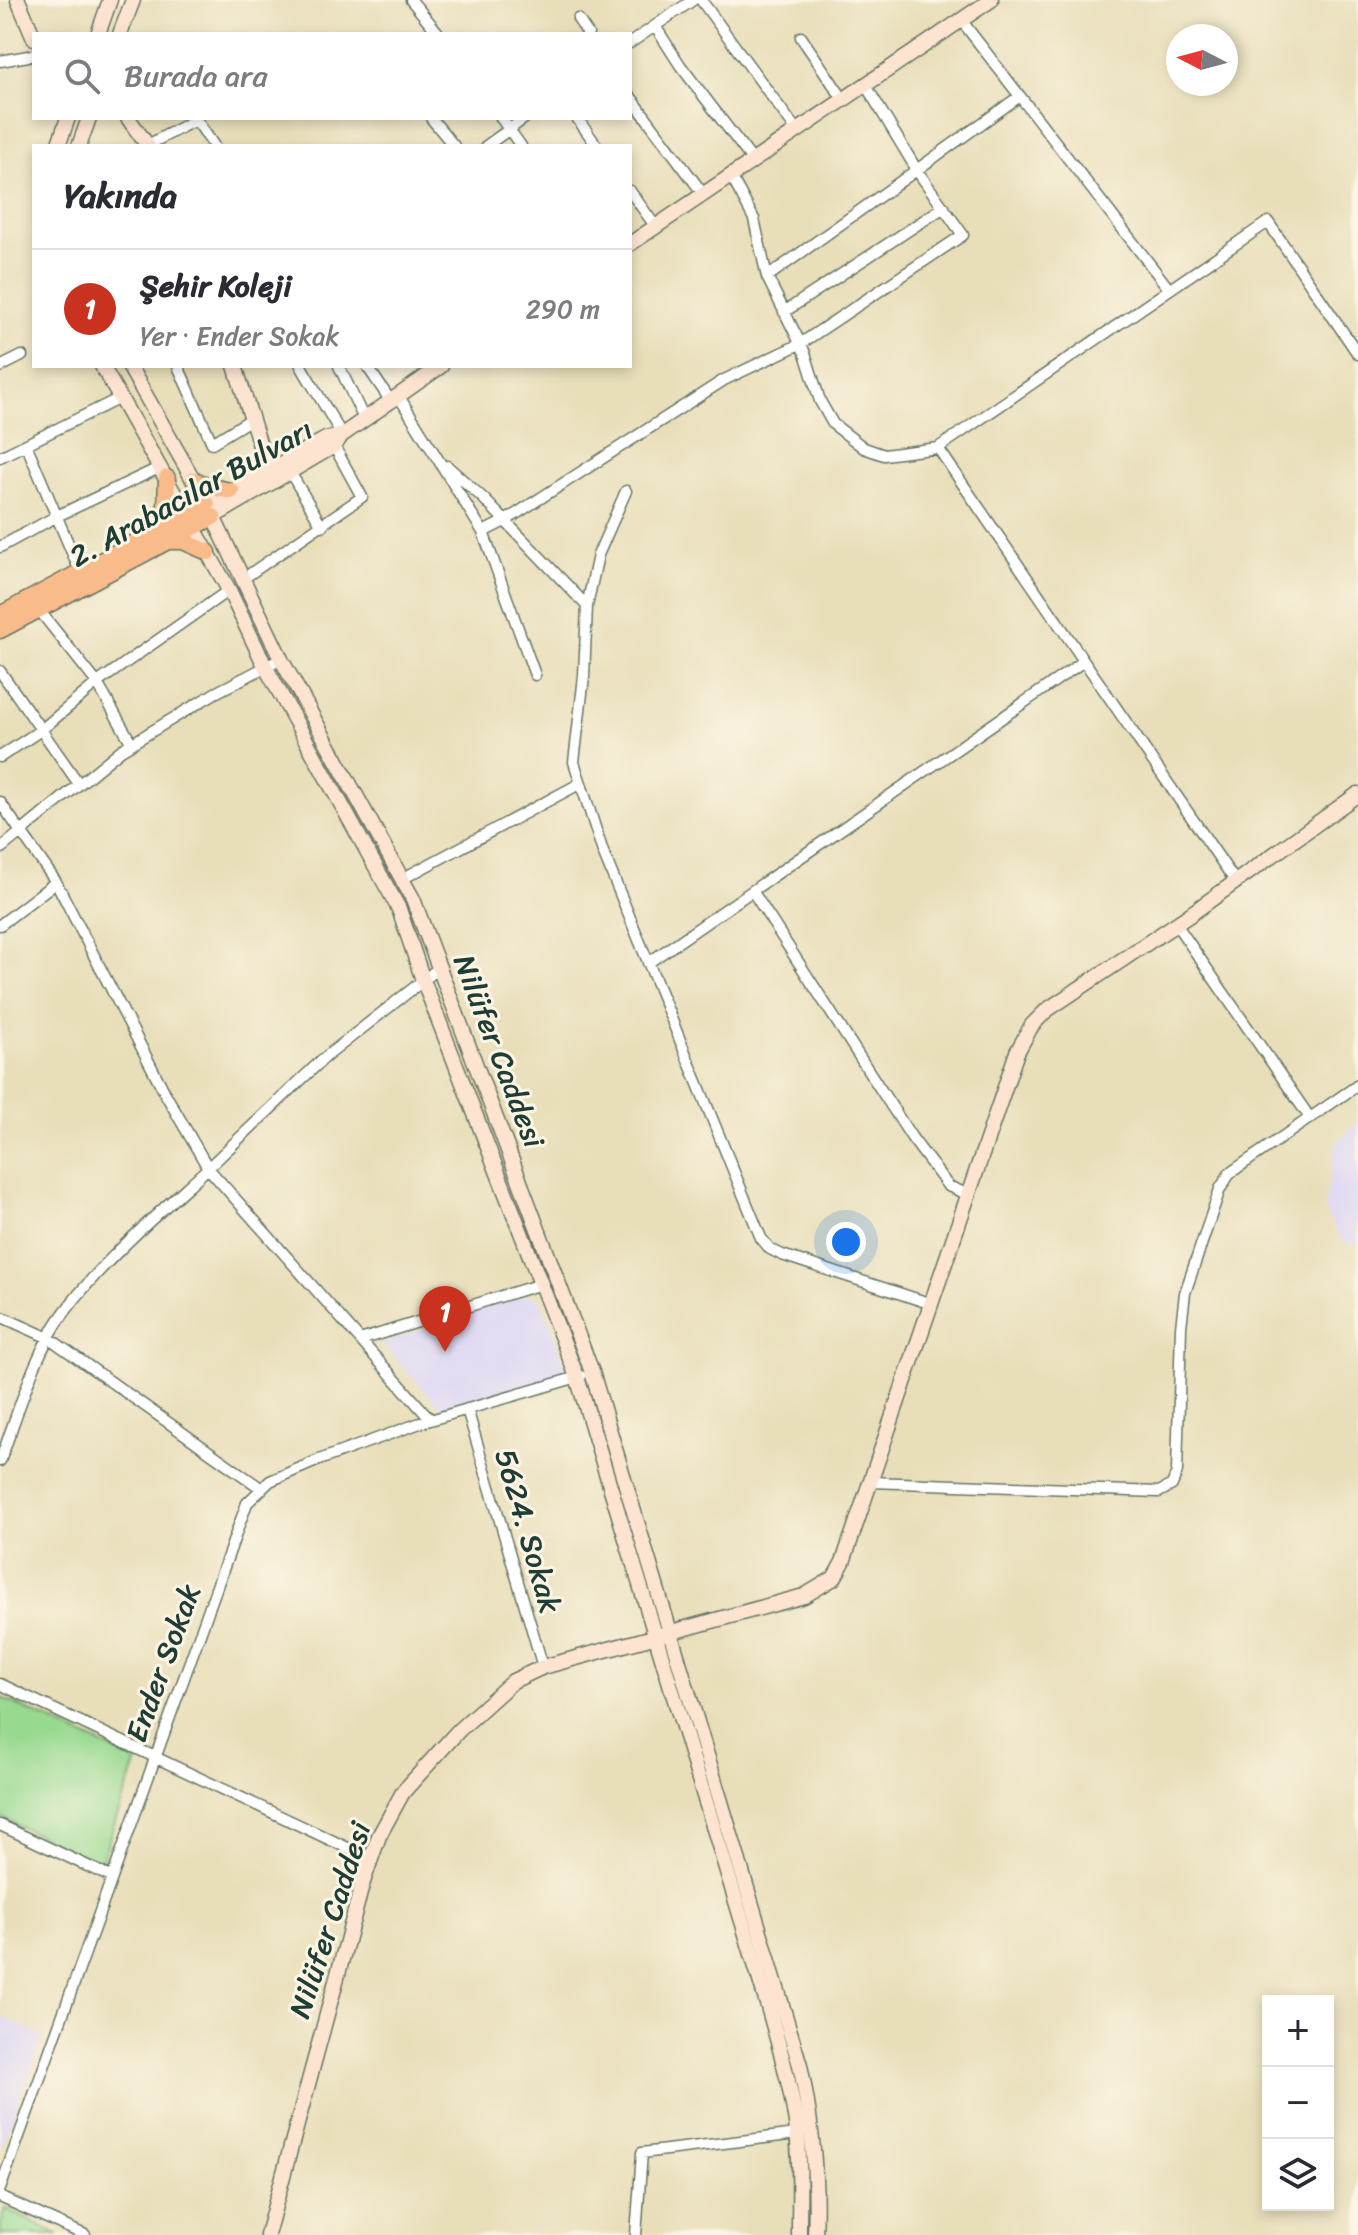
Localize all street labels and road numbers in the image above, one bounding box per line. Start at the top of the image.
street label: 2. Arabacılar Bulvarı [59,403,323,583]
street label: Nilüfer Caddesi [437,946,561,1157]
street label: 5624. Sokak [479,1442,577,1620]
street label: Ender Sokak [109,1576,217,1750]
street label: Nilüfer Caddesi [273,1813,388,2025]

